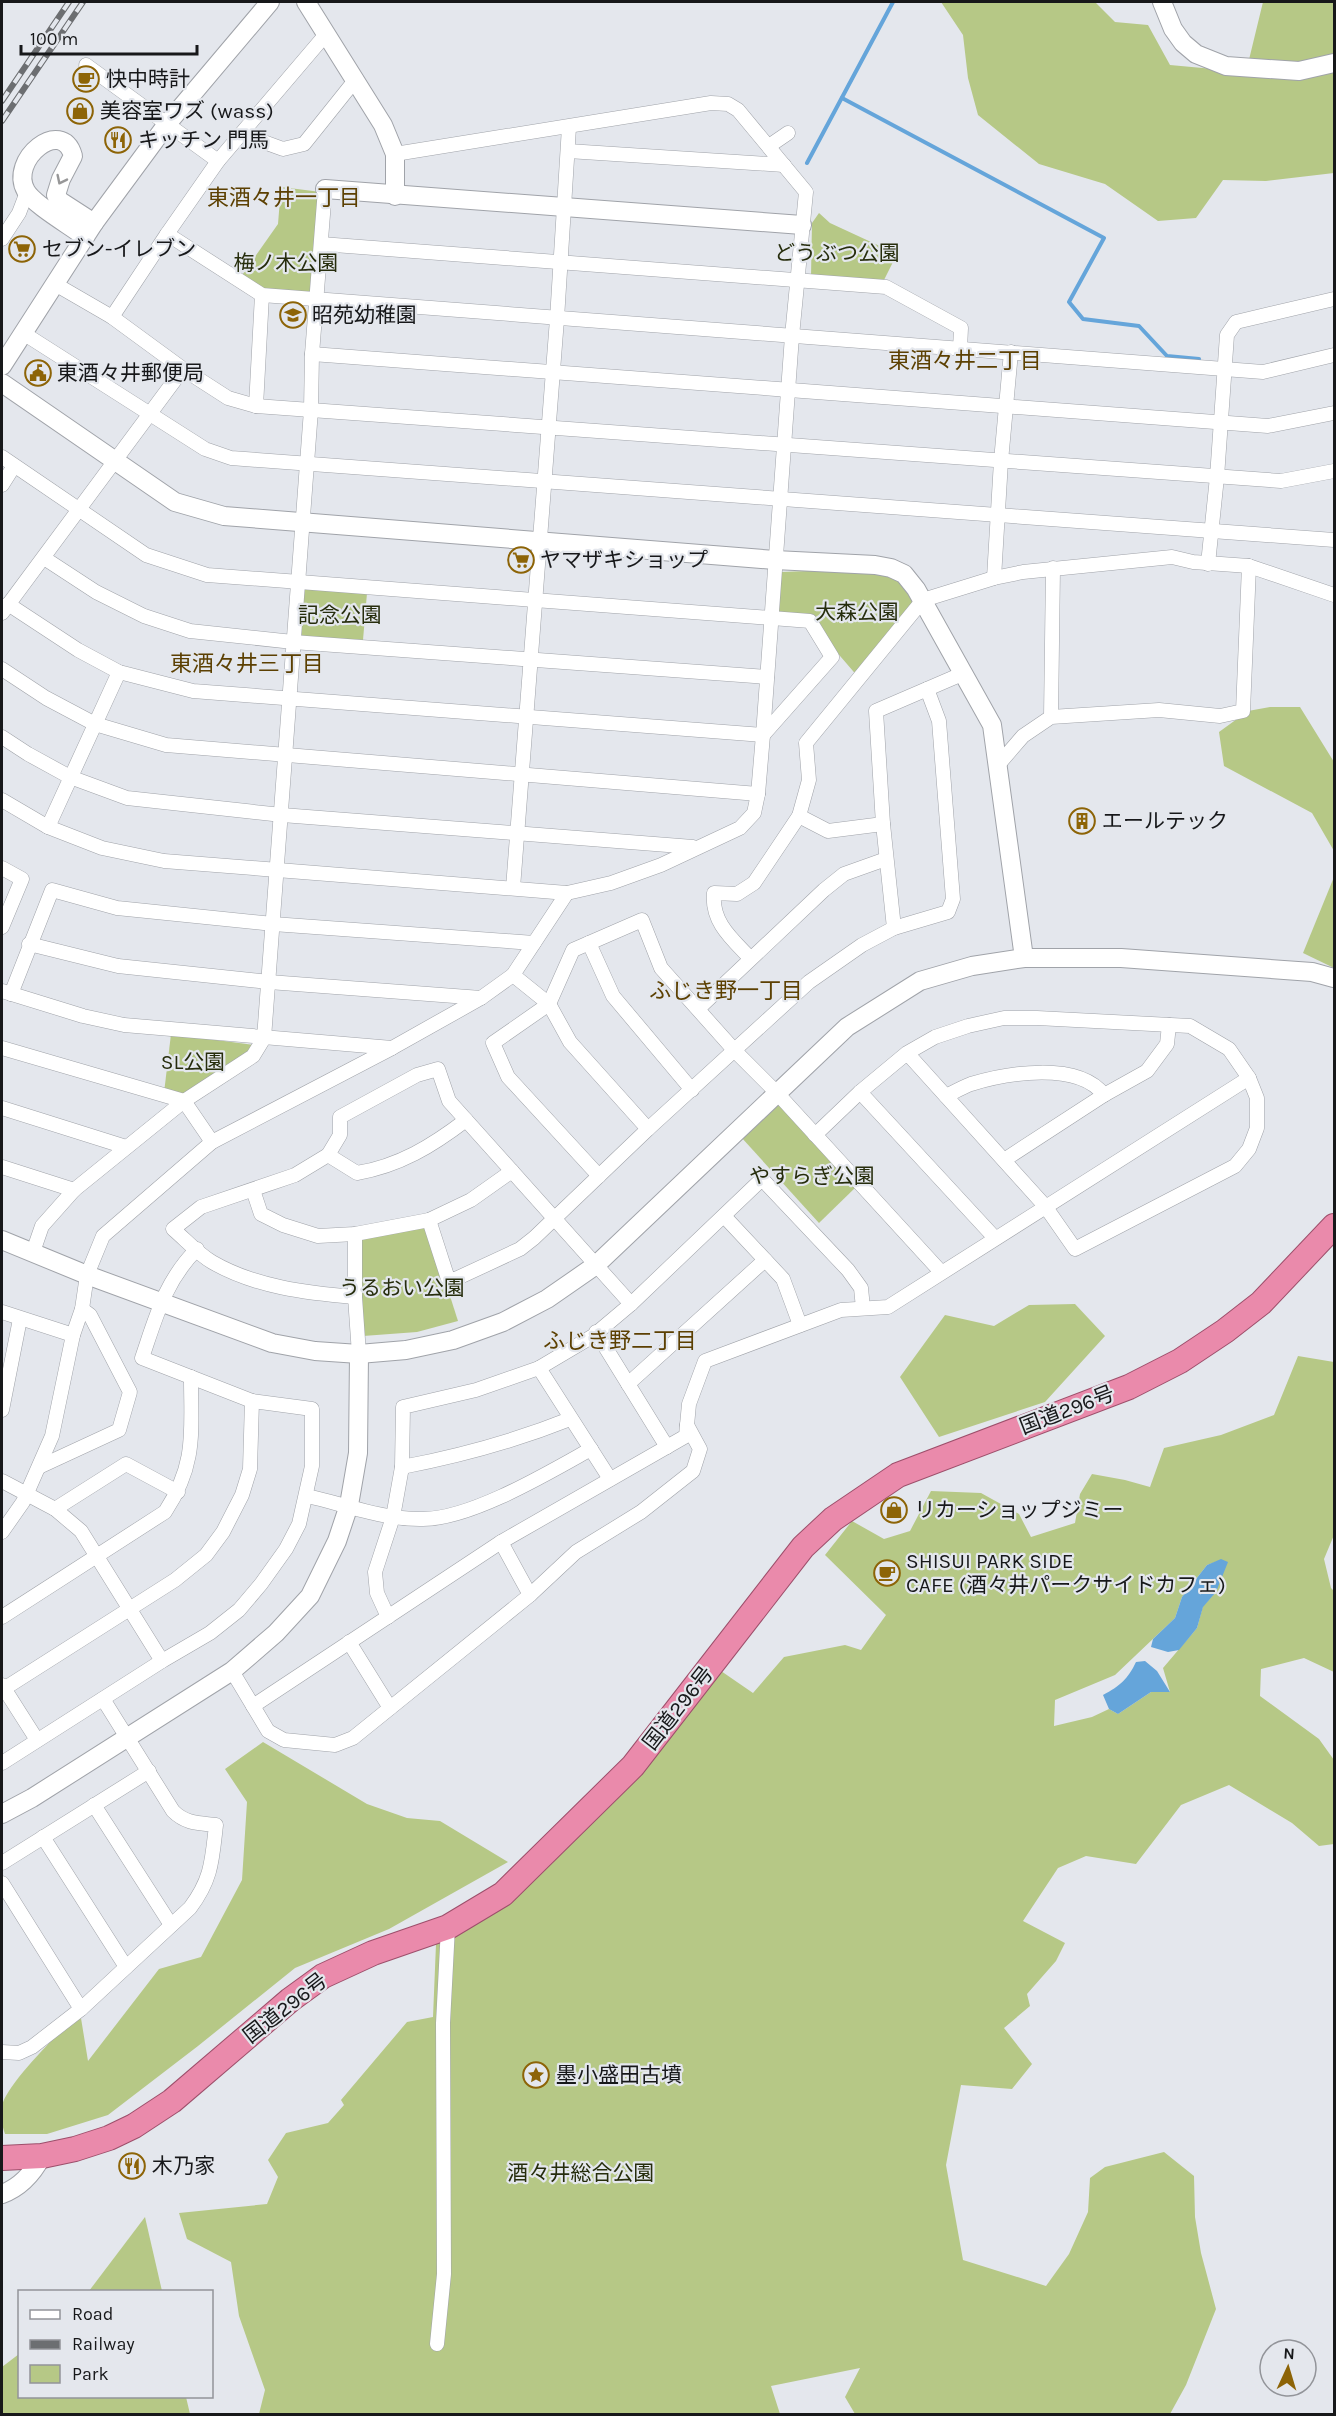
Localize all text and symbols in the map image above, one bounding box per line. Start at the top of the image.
scale bar [21,18,196,56]
text: 100 m [30,28,78,50]
cafe icon: 快中時計 [71,64,101,94]
place label: 快中時計 [106,67,190,91]
shop icon: 美容室ワズ (wass) [65,96,95,126]
place label: 美容室ワズ (wass) [100,99,274,123]
restaurant icon: キッチン 門馬 [103,125,133,155]
place label: キッチン 門馬 [138,128,269,152]
one-way arrow [57,173,69,184]
district label: 東酒々井一丁目 [207,185,361,211]
supermarket icon: セブン-イレブン [7,234,37,264]
place label: セブン-イレブン [42,237,196,261]
park label: どうぶつ公園 [774,241,900,265]
park label: 梅ノ木公園 [234,251,339,275]
school or university icon: 昭苑幼稚園 [278,300,308,330]
place label: 昭苑幼稚園 [312,303,417,327]
district label: 東酒々井二丁目 [888,348,1042,374]
public building icon: 東酒々井郵便局 [23,358,53,388]
place label: 東酒々井郵便局 [57,361,204,385]
supermarket icon: ヤマザキショップ [506,545,536,575]
place label: ヤマザキショップ [540,548,708,572]
park label: 大森公園 [815,600,899,624]
park label: 記念公園 [298,603,382,627]
district label: 東酒々井三丁目 [170,651,324,677]
building icon: エールテック [1067,806,1097,836]
place label: エールテック [1102,809,1228,833]
district label: ふじき野一丁目 [649,978,803,1004]
park label: SL公園 [161,1050,225,1074]
park label: やすらぎ公園 [749,1164,875,1188]
park label: うるおい公園 [339,1276,465,1300]
district label: ふじき野二丁目 [543,1328,697,1354]
street label: 国道296号 [1016,1381,1118,1439]
shop icon: リカーショップジミー [879,1495,909,1525]
place label: リカーショップジミー [914,1498,1124,1522]
place label: SHISUI PARK SIDE CAFE (酒々井パークサイドカフェ) [906,1549,1226,1597]
cafe icon: SHISUI PARK SIDE CAFE (酒々井パークサイドカフェ) [872,1558,902,1588]
street label: 国道296号 [638,1661,718,1755]
street label: 国道296号 [238,1968,332,2048]
place icon: 墨小盛田古墳 [521,2060,551,2090]
place label: 墨小盛田古墳 [556,2063,682,2087]
restaurant icon: 木乃家 [117,2151,147,2181]
place label: 木乃家 [152,2154,215,2178]
park label: 酒々井総合公園 [508,2161,655,2185]
legend [18,2290,213,2398]
text: Road [72,2303,113,2325]
text: Railway [72,2333,135,2355]
north arrow [1258,2338,1318,2398]
text: N [1283,2344,1295,2363]
text: Park [72,2363,109,2385]

